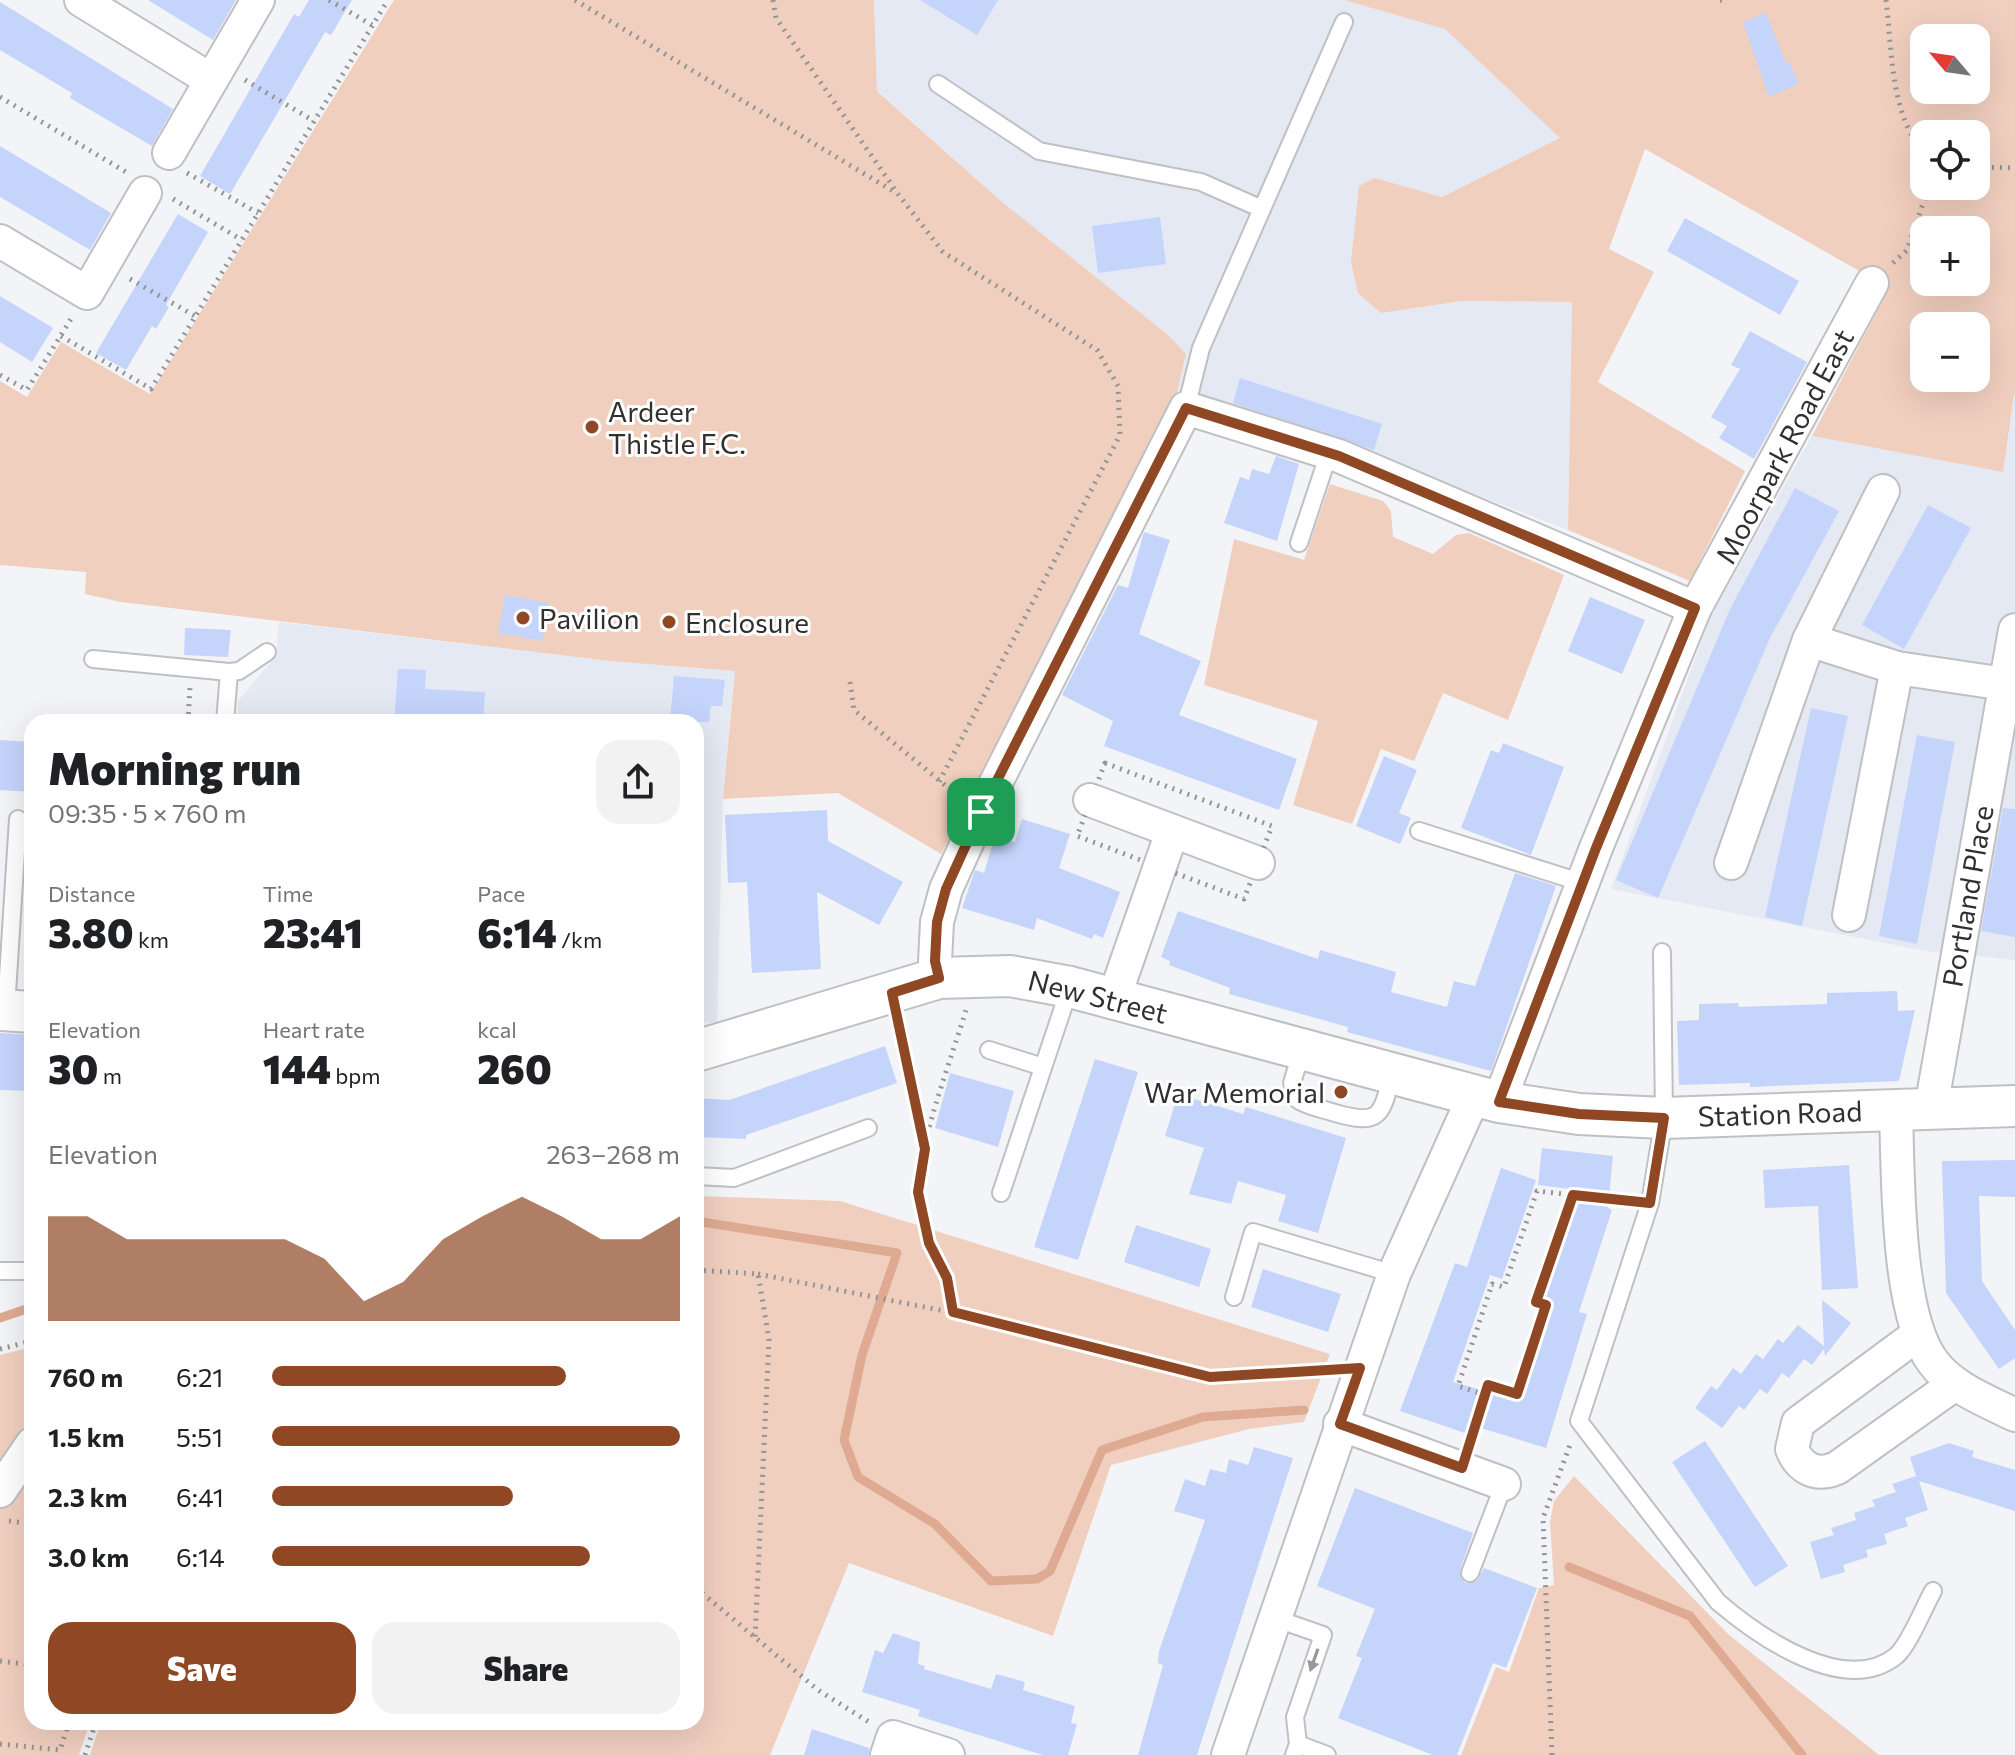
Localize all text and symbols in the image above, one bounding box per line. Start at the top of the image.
north arrow [1910,24,1990,104]
map controls [1910,24,1990,392]
button: locate [1910,120,1990,200]
button: + [1910,216,1990,296]
button: − [1910,312,1990,392]
street label: Moorpark Road East [1708,323,1860,569]
place label: Ardeer Thistle F.C. [608,394,746,460]
marker: Ardeer Thistle F.C. [583,418,601,436]
place label: Pavilion [539,601,640,635]
place label: Enclosure [685,605,809,639]
marker: Pavilion [514,609,532,627]
marker: Enclosure [660,613,678,631]
text: Morning run [48,740,301,794]
button: share [596,740,680,824]
pin [947,778,1015,846]
icon: arrive [959,790,1003,834]
text: 09:35 · 5 × 760 m [48,797,246,828]
street label: Portland Place [1934,803,2000,989]
text: Distance [48,880,135,907]
text: Time [263,880,313,907]
text: Pace [477,880,525,907]
text: 3.80 [48,907,134,956]
text: 23:41 [263,907,363,956]
text: 6:14 [477,907,557,956]
text: km [134,926,169,953]
text: /km [557,926,602,953]
street label: New Street [1025,962,1171,1030]
text: Elevation [48,1016,141,1043]
text: Heart rate [263,1016,365,1043]
text: kcal [477,1016,517,1043]
text: 30 [48,1043,98,1092]
text: 144 [263,1043,331,1092]
text: 260 [477,1043,552,1092]
text: m [98,1062,122,1089]
text: bpm [331,1062,380,1089]
place label: War Memorial [1144,1075,1325,1109]
marker: War Memorial [1332,1083,1350,1101]
street label: Station Road [1697,1093,1863,1133]
text: Elevation [48,1138,158,1169]
text: 263–268 m [546,1138,680,1169]
text: 760 m [48,1361,123,1392]
text: 6:21 [176,1361,223,1392]
text: 1.5 km [48,1421,124,1452]
text: 5:51 [176,1421,223,1452]
text: 2.3 km [48,1481,127,1512]
text: 6:41 [176,1481,224,1512]
text: 3.0 km [48,1541,129,1572]
text: 6:14 [176,1541,225,1572]
button: Save [48,1622,356,1714]
button: Share [372,1622,680,1714]
one-way arrow [1308,1649,1320,1673]

